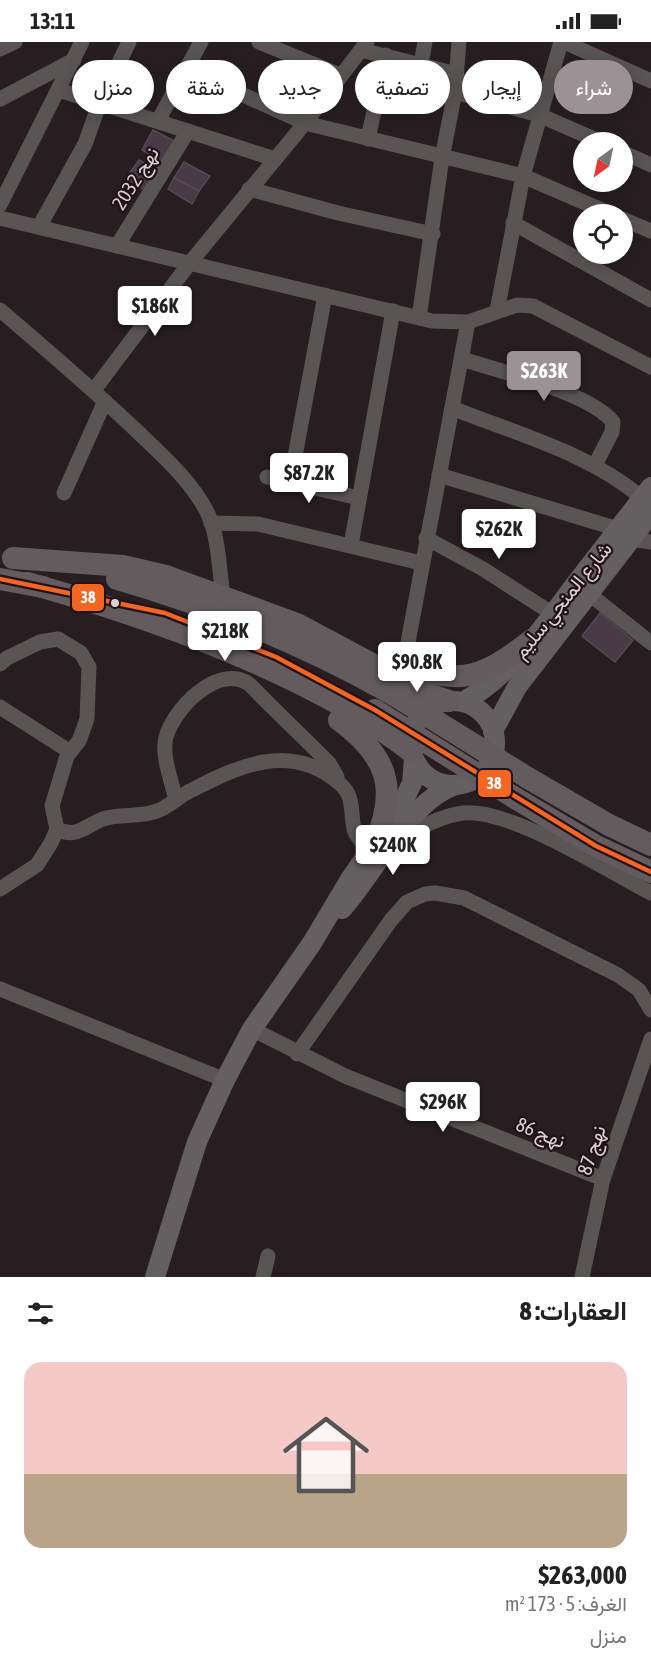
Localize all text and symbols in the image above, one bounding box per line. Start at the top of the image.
text: 13:11 [30,8,75,34]
chip: منزل [72,60,154,114]
chip: شقة [166,60,246,114]
chip: جديد [258,60,343,114]
chip: تصفية [355,60,450,114]
chip: إيجار [462,60,542,114]
chip: شراء [554,60,633,114]
north arrow [573,132,633,192]
map controls [573,132,633,264]
street label: نهج 2032 [107,142,166,215]
button: locate [573,204,633,264]
pin: $186K [113,286,197,337]
text: $186K [132,294,178,317]
pin: $263K [502,351,586,402]
text: $263K [521,359,567,382]
pin: $87.2K [260,453,358,504]
text: $87.2K [284,461,334,484]
pin: $262K [457,509,541,560]
text: $262K [476,517,522,540]
street label: شارع المنجي سليم [508,537,621,667]
line badge: 38 [71,583,105,612]
text: 38 [80,588,96,606]
unlabelled marker [109,597,121,609]
pin: $218K [183,611,267,662]
text: $218K [202,619,248,642]
pin: $90.8K [368,642,466,693]
text: $90.8K [392,650,442,673]
line badge: 38 [477,769,512,798]
text: 38 [486,774,502,792]
pin: $240K [351,825,435,876]
text: $240K [370,833,416,856]
pin: $296K [401,1082,485,1133]
text: $296K [420,1090,466,1113]
street label: نهج 86 [512,1112,569,1155]
street label: نهج 87 [572,1122,613,1179]
text: العقارات: 8 [519,1296,627,1326]
icon: filters [24,1297,57,1330]
icon: home [272,1401,380,1509]
text: $263,000 [538,1560,627,1590]
text: الغرف: 5 · 173 m² [505,1592,627,1615]
text: منزل [590,1624,627,1647]

